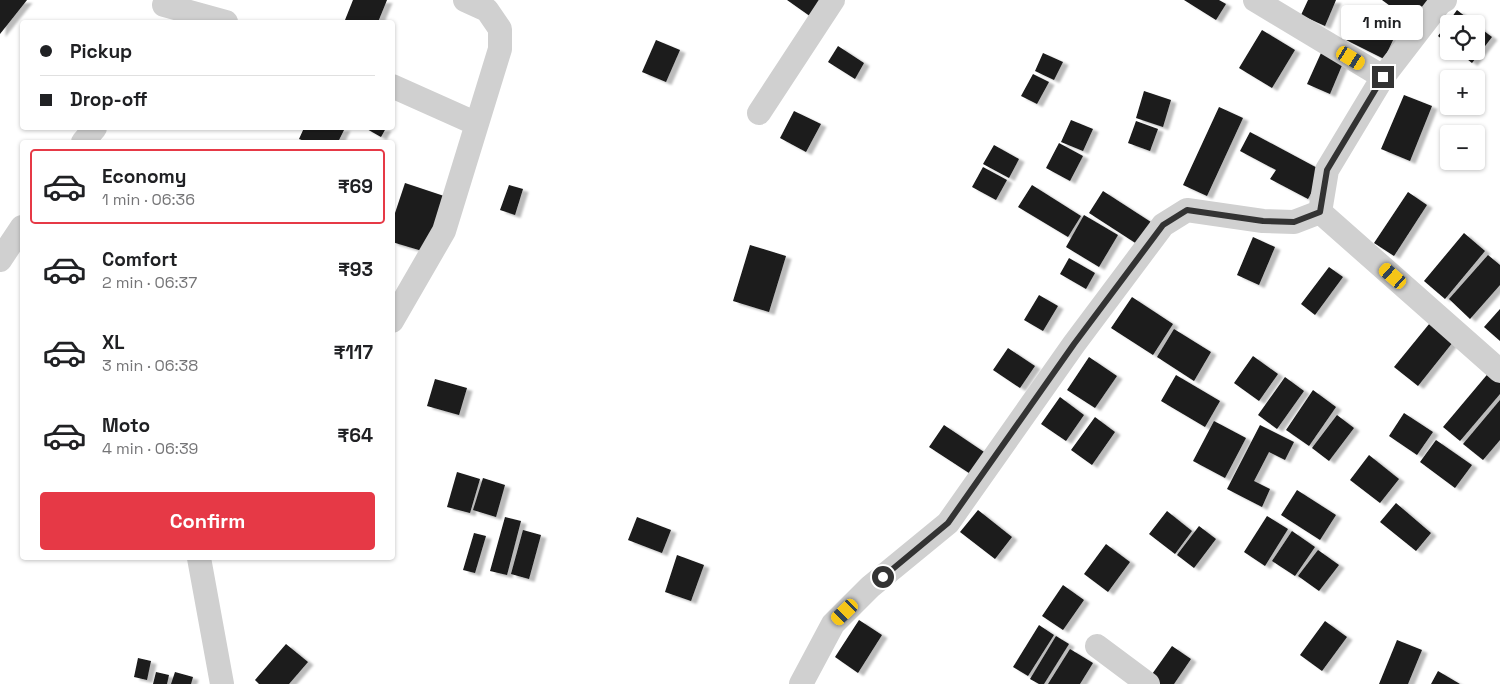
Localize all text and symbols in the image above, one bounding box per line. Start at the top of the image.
callout: 1 min [1342,5,1424,40]
text: 1 min [1362,12,1402,33]
map controls [1440,15,1485,170]
button: locate [1440,15,1485,60]
text: Pickup [70,39,132,64]
car [1334,44,1367,72]
route end [1372,66,1394,88]
button: + [1440,70,1485,115]
text: Drop-off [70,87,148,112]
button: − [1440,125,1485,170]
icon: car [42,164,87,209]
text: Economy [102,164,186,189]
text: ₹69 [338,174,373,199]
text: 1 min · 06:36 [102,189,195,210]
icon: car [42,247,87,292]
text: Comfort [102,247,178,272]
text: ₹93 [338,257,373,282]
car [1376,260,1409,292]
text: 2 min · 06:37 [102,272,197,293]
icon: car [42,330,87,375]
text: XL [102,330,125,355]
text: ₹117 [333,340,373,365]
text: 3 min · 06:38 [102,355,198,376]
icon: car [42,413,87,458]
text: Moto [102,413,150,438]
text: ₹64 [337,423,373,448]
text: 4 min · 06:39 [102,438,198,459]
button: Confirm [40,492,375,550]
route start [872,566,894,588]
car [828,596,861,628]

